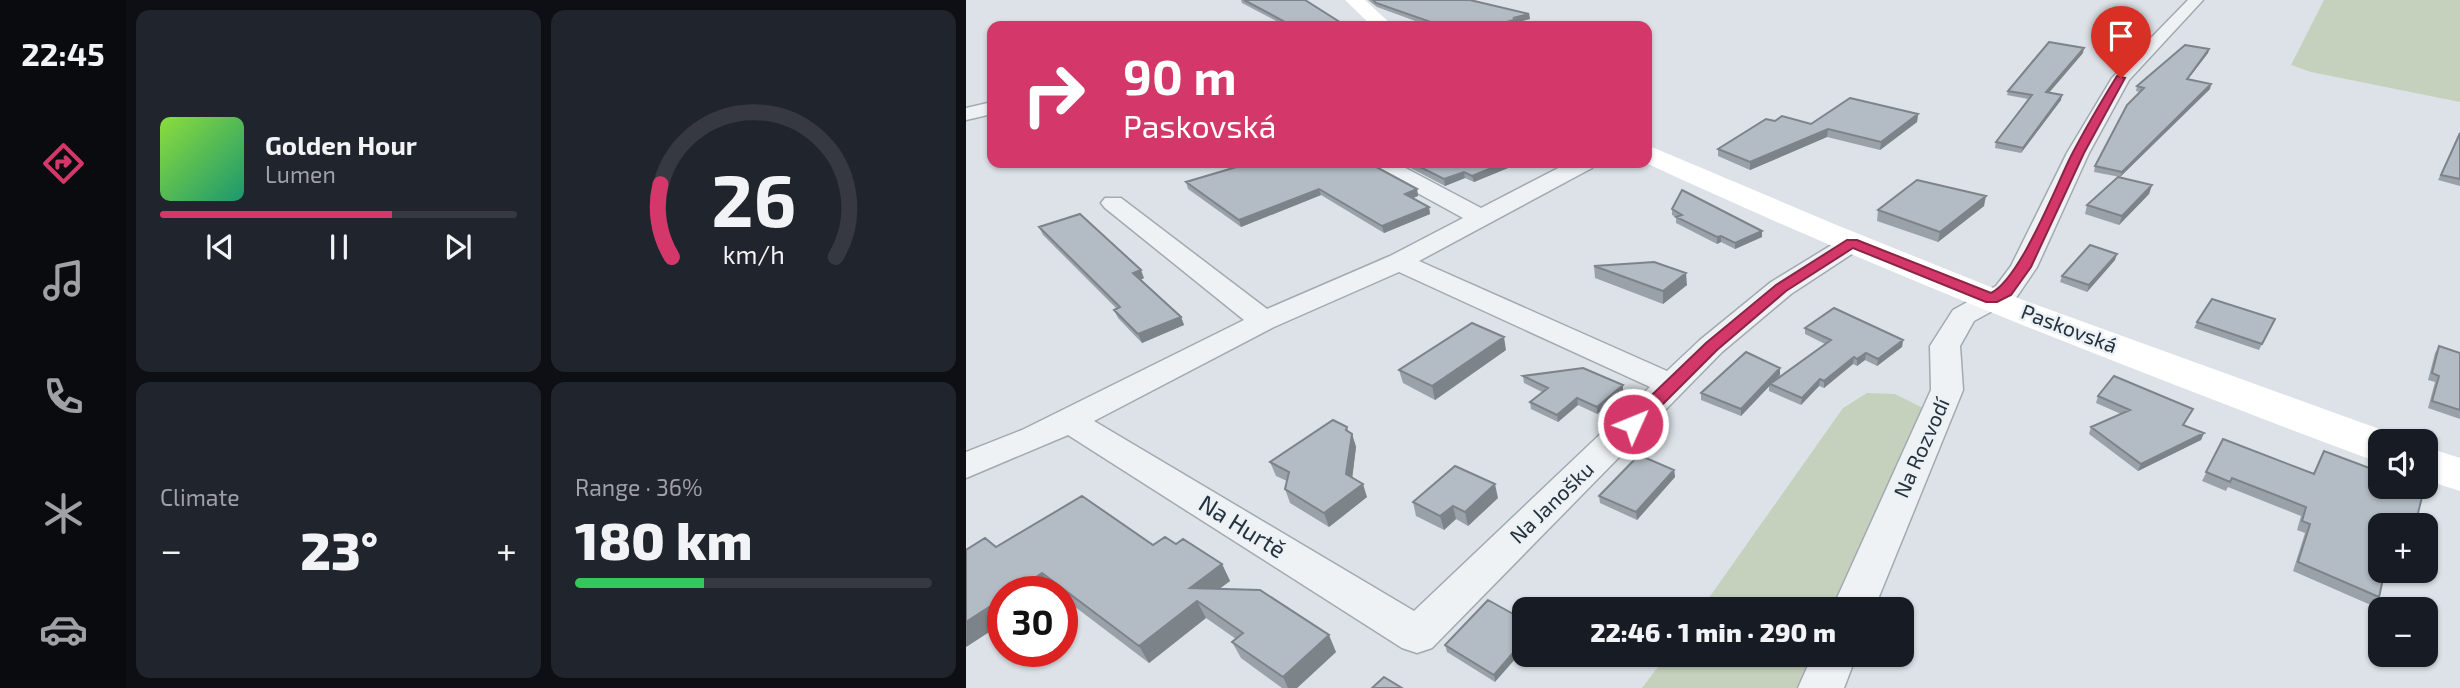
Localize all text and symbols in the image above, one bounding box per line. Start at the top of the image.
pin [2091,6,2151,78]
icon: arrive [2102,17,2140,55]
text: 22:45 [21,34,105,72]
text: 90 m [1123,46,1237,105]
icon: right [1008,49,1099,140]
text: Paskovská [1123,106,1276,144]
text: Golden Hour [265,129,417,160]
icon: directions [39,139,88,188]
text: 26 [711,155,796,243]
text: Lumen [265,160,336,188]
icon: previous [201,228,239,266]
icon: pause [320,228,358,266]
icon: next [439,228,477,266]
text: km/h [722,239,785,269]
icon: music [39,256,88,305]
street label: Paskovská [2018,298,2121,357]
icon: phone [39,372,88,421]
position arrow [1596,387,1670,461]
street label: Na Rozvodí [1888,393,1954,501]
map controls [2368,429,2438,667]
button: sound [2368,429,2438,499]
street label: Na Janošku [1504,456,1598,548]
text: Range · 36% [575,473,703,501]
text: Climate [160,483,240,511]
street label: Na Hurtě [1194,488,1292,564]
icon: climate [39,489,88,538]
text: 180 km [575,508,752,570]
button: + [2368,513,2438,583]
text: 23° [300,518,378,580]
text: − [160,526,182,572]
text: + [496,526,517,572]
speed limit sign: 30 [987,576,1078,667]
button: − [2368,597,2438,667]
icon: car [39,605,88,654]
text: 22:46 · 1 min · 290 m [1590,616,1836,647]

